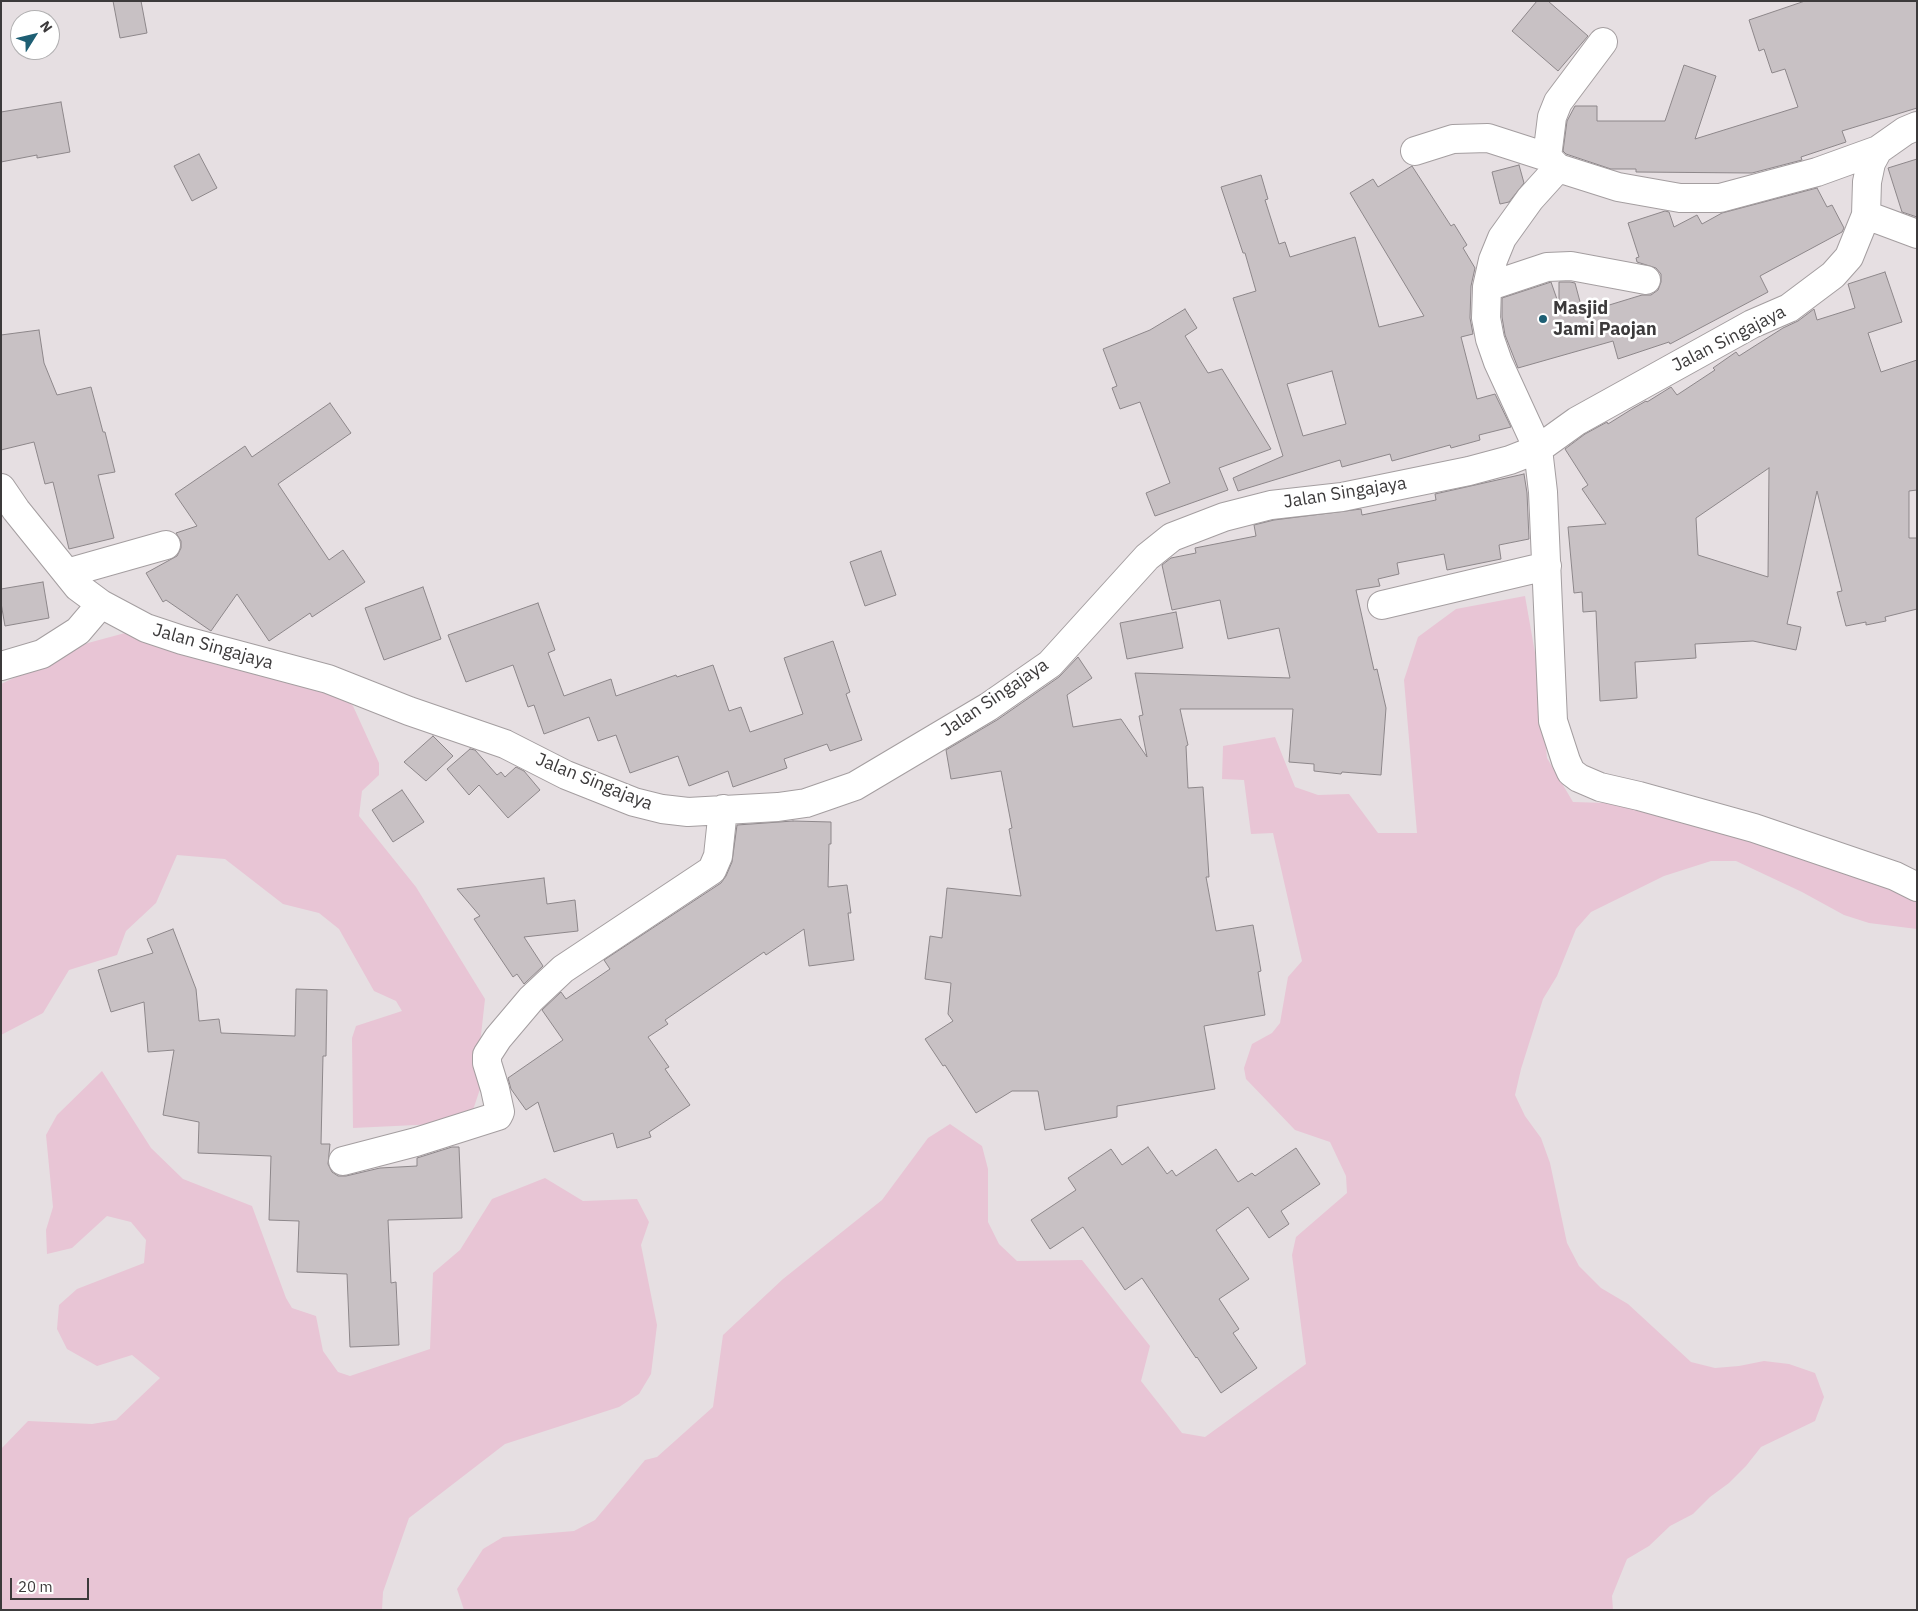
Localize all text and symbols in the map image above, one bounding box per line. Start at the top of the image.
north arrow [10,10,60,60]
text: N [36,17,57,36]
place label: Masjid Jami Paojan [1553,298,1657,340]
street label: Jalan Singajaya [1669,301,1789,377]
marker: Masjid Jami Paojan [1537,313,1549,325]
street label: Jalan Singajaya [1282,473,1408,513]
street label: Jalan Singajaya [150,619,276,675]
street label: Jalan Singajaya [937,654,1053,742]
street label: Jalan Singajaya [532,749,656,815]
scale bar [12,1568,91,1600]
text: 20 m [18,1577,53,1596]

